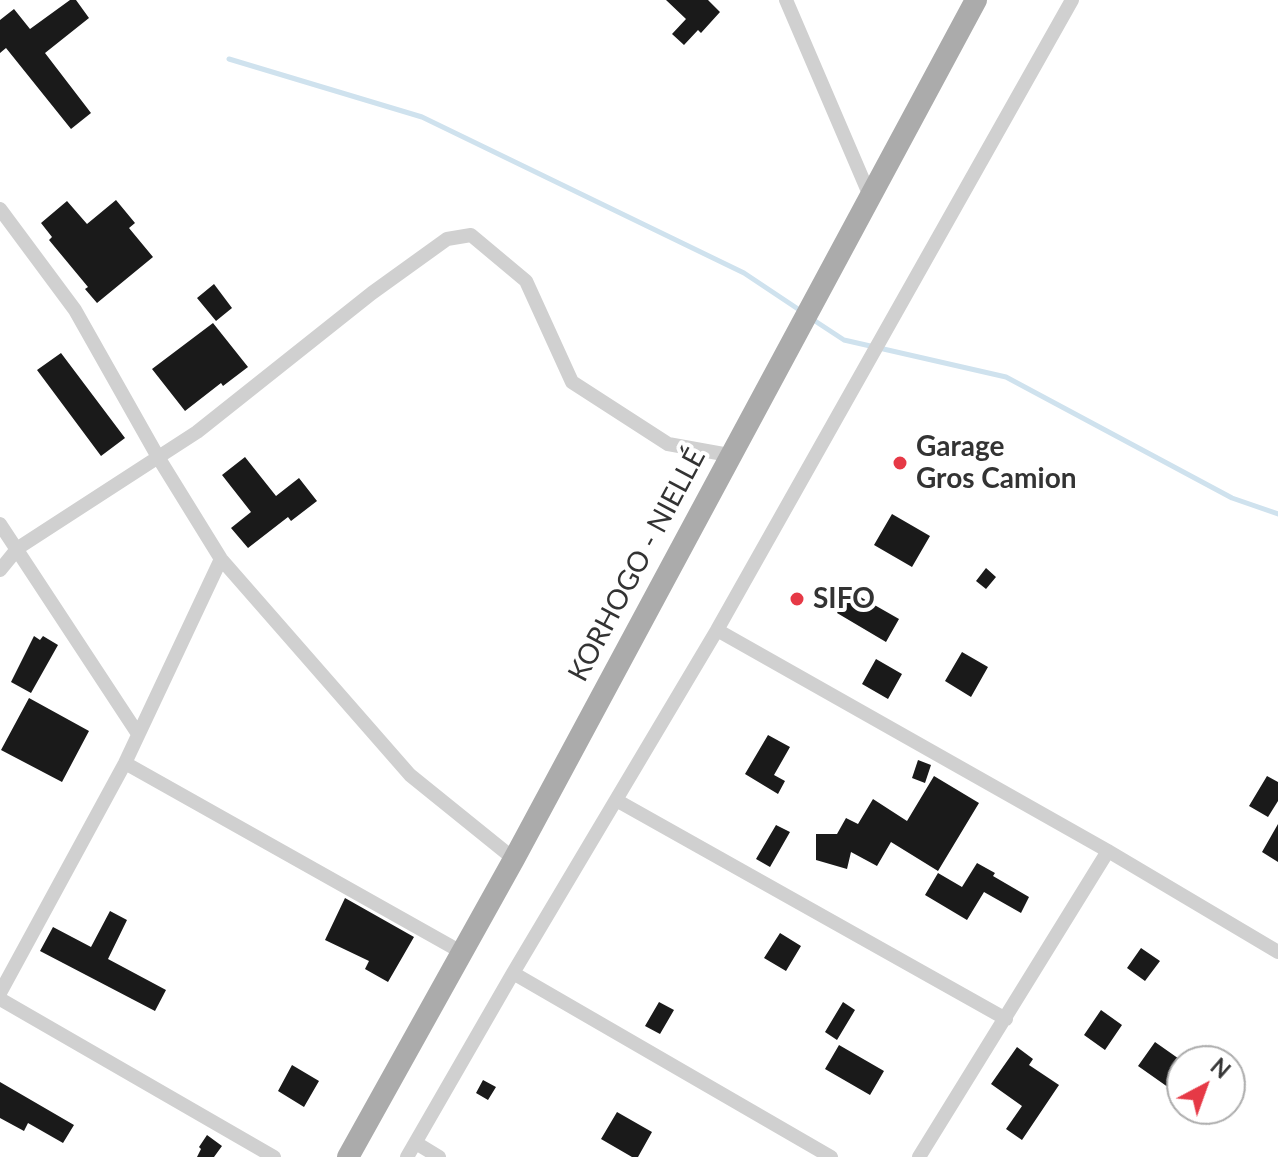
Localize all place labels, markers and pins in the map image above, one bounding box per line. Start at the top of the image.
place label: Garage Gros Camion [916,430,1077,496]
marker: Garage Gros Camion [891,454,909,472]
place label: SIFO [813,582,875,616]
marker: SIFO [788,590,806,608]

